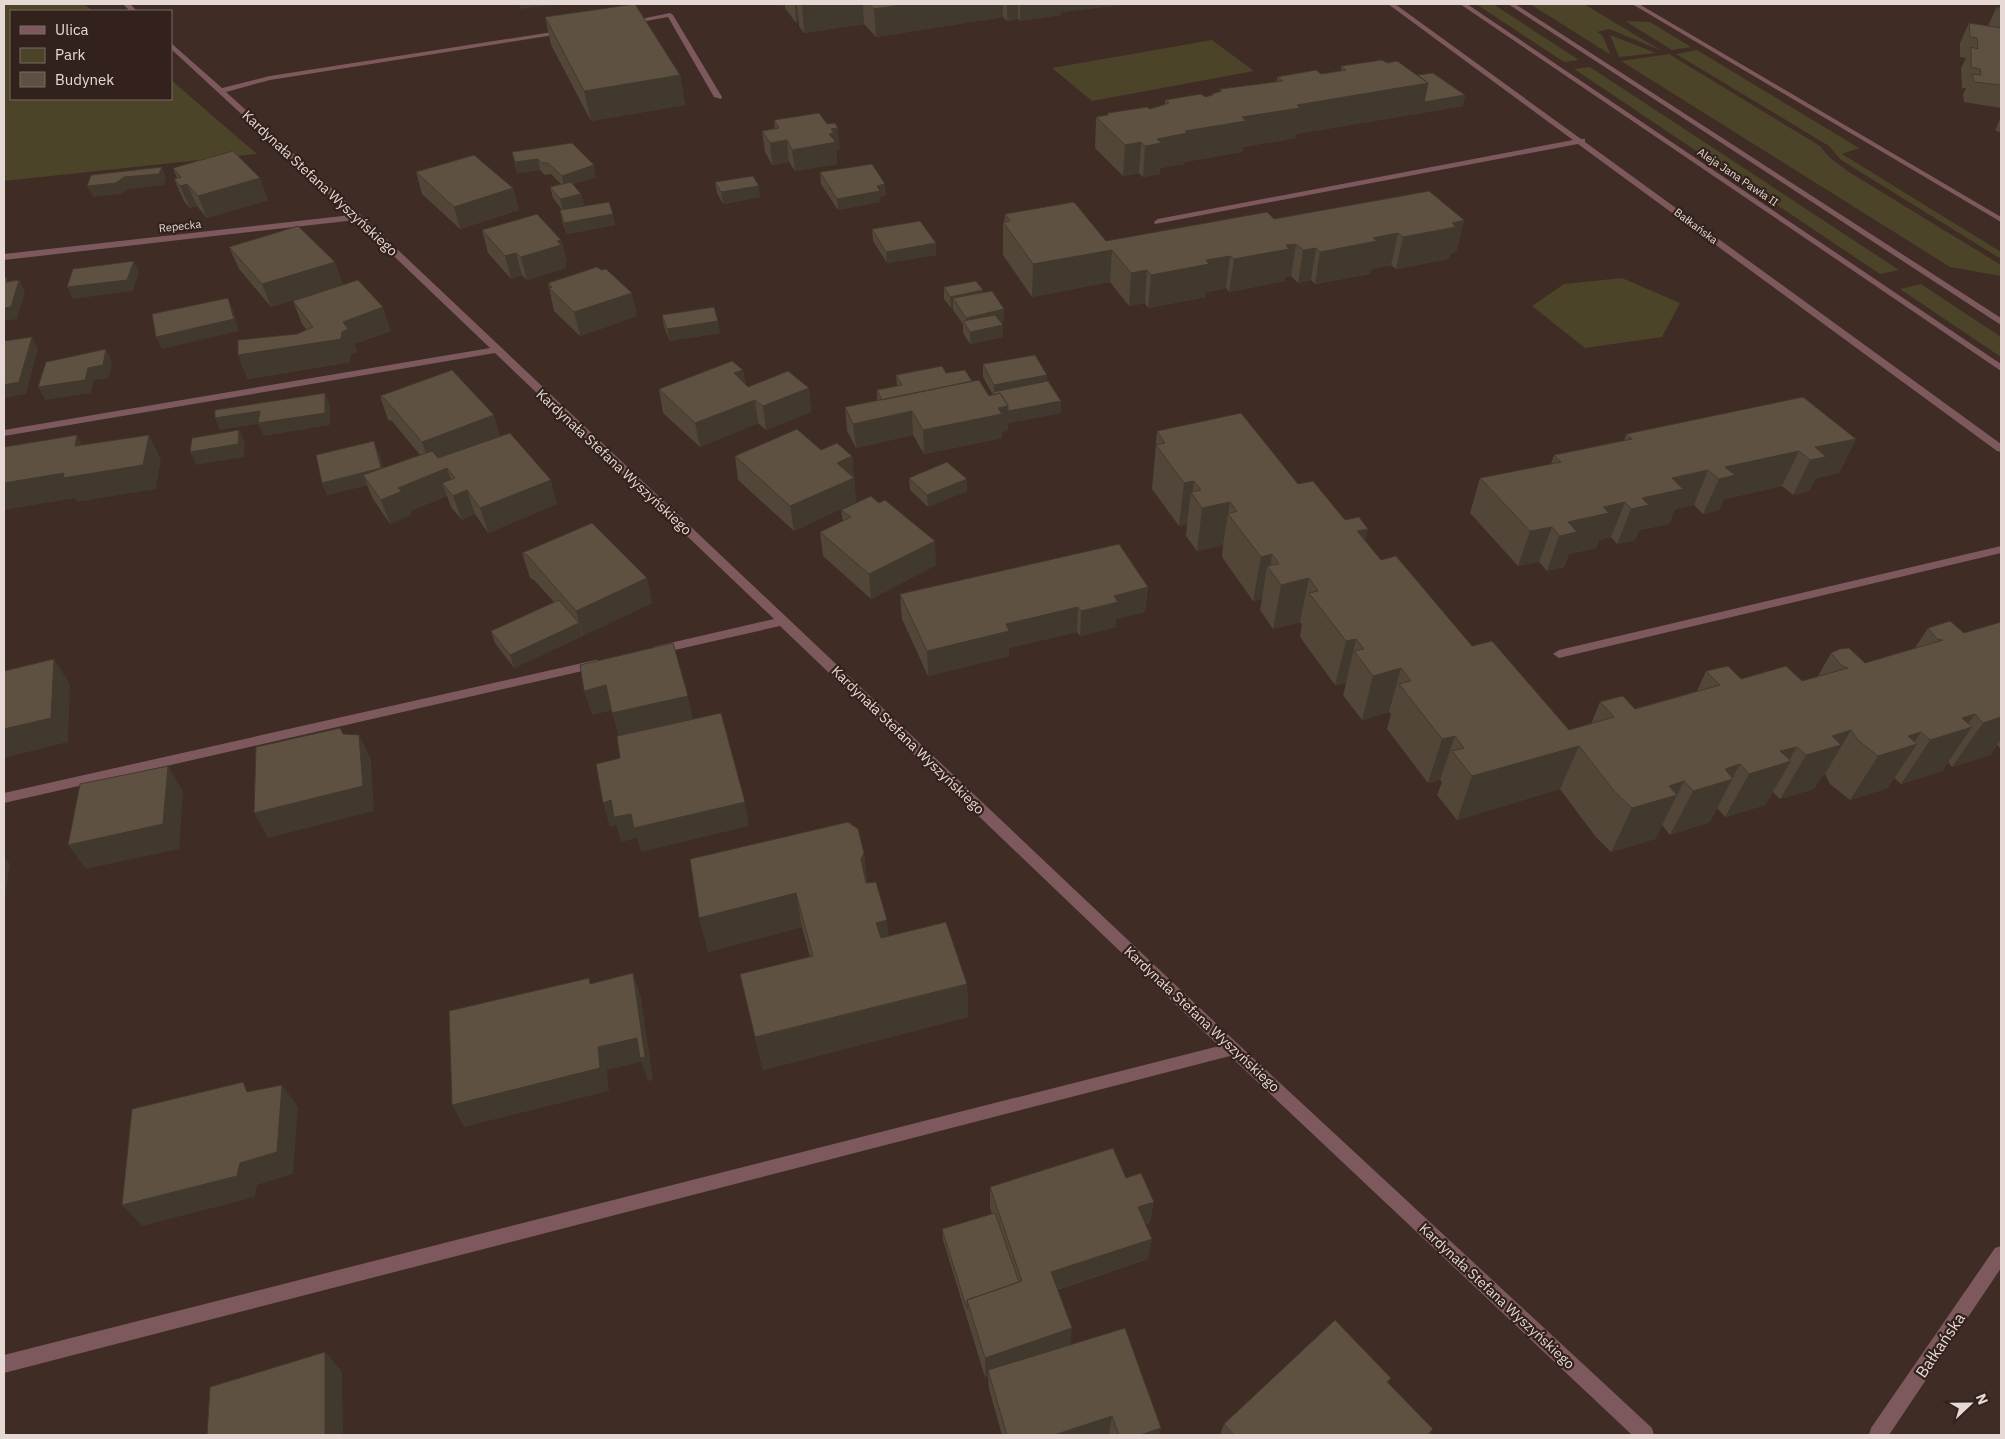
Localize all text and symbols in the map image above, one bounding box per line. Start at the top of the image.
legend [10,10,172,100]
text: Ulica [55,20,89,39]
text: Park [55,45,85,64]
text: Budynek [55,70,114,89]
street label: Kardynała Stefana Wyszyńskiego [239,106,402,260]
street label: Aleja Jana Pawła II [1695,145,1781,209]
street label: Bałkańska [1671,205,1721,247]
street label: Repecka [158,217,202,235]
street label: Kardynała Stefana Wyszyńskiego [533,385,696,539]
street label: Kardynała Stefana Wyszyńskiego [828,662,988,818]
street label: Kardynała Stefana Wyszyńskiego [1121,942,1284,1096]
street label: Kardynała Stefana Wyszyńskiego [1416,1219,1579,1373]
street label: Bałkańska [1911,1308,1969,1381]
north arrow [1945,1379,1995,1429]
text: N [1972,1391,1992,1407]

